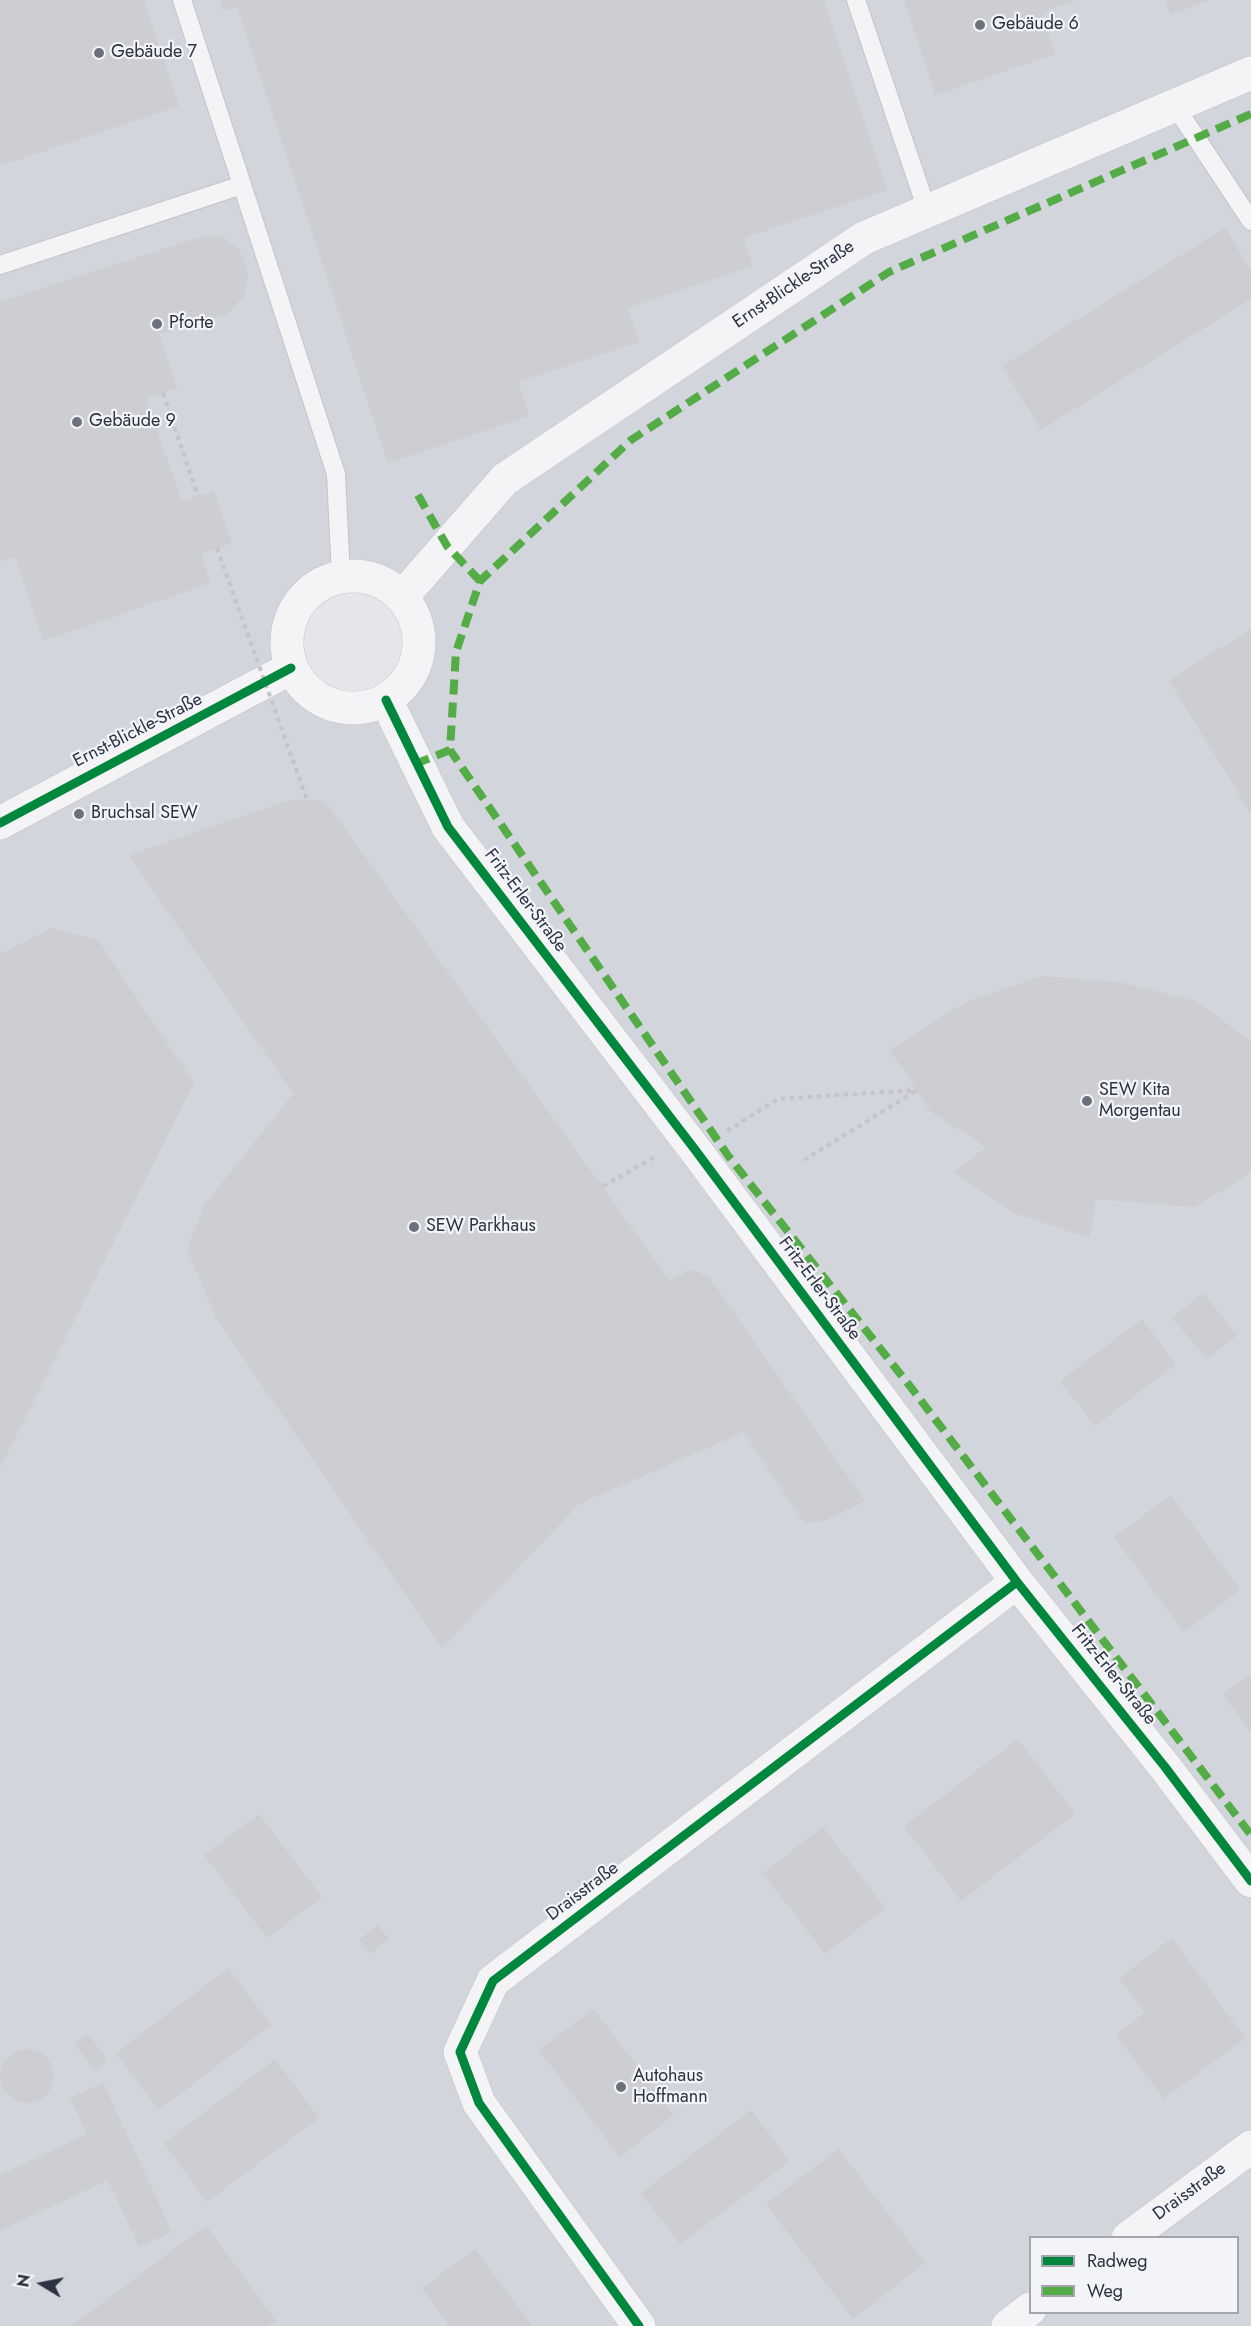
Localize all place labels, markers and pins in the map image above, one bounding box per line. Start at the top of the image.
place label: Gebäude 6 [992,14,1079,36]
marker: Gebäude 6 [973,18,987,32]
place label: Gebäude 7 [111,42,197,64]
marker: Gebäude 7 [92,46,106,60]
place label: Pforte [169,313,214,335]
marker: Pforte [150,317,164,331]
place label: Gebäude 9 [89,411,176,433]
marker: Gebäude 9 [70,415,84,429]
place label: Bruchsal SEW [91,803,198,825]
marker: Bruchsal SEW [72,807,86,821]
place label: SEW Kita Morgentau [1099,1080,1181,1122]
marker: SEW Kita Morgentau [1080,1094,1094,1108]
place label: SEW Parkhaus [426,1216,536,1238]
marker: SEW Parkhaus [407,1220,421,1234]
place label: Autohaus Hoffmann [633,2066,708,2108]
marker: Autohaus Hoffmann [614,2080,628,2094]

